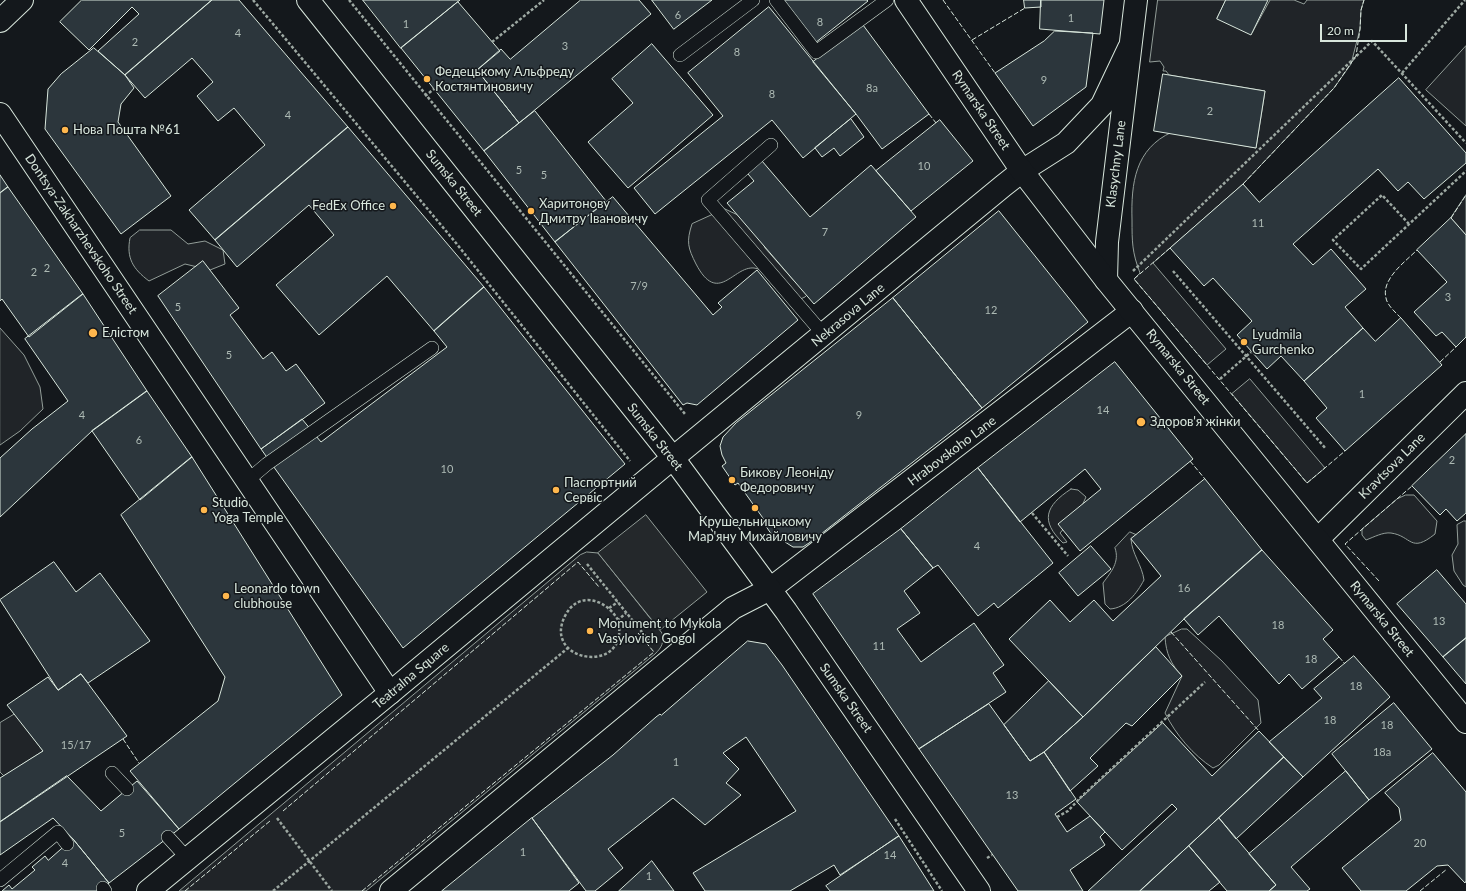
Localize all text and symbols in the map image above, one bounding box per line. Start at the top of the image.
house number: 6 [675,8,681,22]
house number: 1 [1068,11,1074,25]
house number: 8 [817,15,823,29]
scale bar [1322,16,1409,42]
house number: 1 [403,17,409,31]
text: 20 m [1327,23,1354,38]
house number: 4 [235,26,241,40]
house number: 2 [132,35,138,49]
house number: 3 [562,39,568,53]
house number: 8 [734,45,740,59]
place label: Федецькому Альфреду Костянтиновичу [435,64,574,95]
street label: Rymarska Street [949,67,1013,153]
house number: 9 [1041,73,1047,87]
marker: Федецькому Альфреду Костянтиновичу [422,74,432,84]
house number: 8а [866,81,878,95]
house number: 8 [769,87,775,101]
house number: 2 [1207,104,1213,118]
house number: 4 [285,108,291,122]
street label: Klasychny Lane [1103,119,1129,209]
place label: Нова Пошта №61 [73,122,180,138]
marker: Нова Пошта №61 [60,125,70,135]
street label: Sumska Street [422,147,486,219]
street label: Dontsya-Zakharzhevskoho Street [22,151,140,317]
house number: 10 [918,159,930,173]
house number: 5 [516,163,522,177]
house number: 5 [541,168,547,182]
place label: Харитонову Дмитру Івановичу [539,196,648,227]
place label: FedEx Office [312,198,385,214]
marker: FedEx Office [388,201,398,211]
marker: Харитонову Дмитру Івановичу [526,206,536,216]
house number: 11 [1252,216,1264,230]
house number: 7 [822,225,828,239]
house number: 2 [44,261,50,275]
house number: 2 [31,265,37,279]
house number: 7/9 [630,279,648,293]
street label: Nekrasova Lane [808,280,888,350]
house number: 3 [1445,290,1451,304]
house number: 5 [175,300,181,314]
house number: 12 [985,303,997,317]
place label: Елістом [102,325,149,341]
street label: Rymarska Street [1143,326,1213,408]
marker: Елістом [87,327,99,339]
place label: Lyudmila Gurchenko [1252,327,1314,358]
marker: Lyudmila Gurchenko [1239,337,1249,347]
house number: 5 [226,348,232,362]
house number: 1 [1359,387,1365,401]
street label: Sumska Street [624,400,686,474]
house number: 14 [1097,403,1109,417]
house number: 4 [79,408,85,422]
house number: 9 [856,408,862,422]
street label: Hrabovskoho Lane [905,413,999,489]
place label: Здоров'я жінки [1150,414,1240,430]
marker: Здоров'я жінки [1135,416,1147,428]
street label: Kravtsova Lane [1356,430,1428,502]
house number: 6 [136,433,142,447]
house number: 2 [1449,453,1455,467]
house number: 10 [441,462,453,476]
place label: Бикову Леоніду Федоровичу [740,465,834,496]
place label: Паспортний Сервіс [564,475,637,506]
marker: Бикову Леоніду Федоровичу [727,475,737,485]
marker: Паспортний Сервіс [551,485,561,495]
place label: Studio Yoga Temple [212,495,283,526]
marker: Крушельницькому Мар'яну Михайловичу [750,503,760,513]
marker: Studio Yoga Temple [199,505,209,515]
place label: Крушельницькому Мар'яну Михайловичу [688,514,822,545]
house number: 4 [974,539,980,553]
street label: Rymarska Street [1347,578,1417,660]
place label: Leonardo town clubhouse [234,581,320,612]
house number: 16 [1178,581,1190,595]
marker: Leonardo town clubhouse [221,591,231,601]
house number: 13 [1433,614,1445,628]
place label: Monument to Mykola Vasylovich Gogol [598,616,722,647]
house number: 18 [1272,618,1284,632]
marker: Monument to Mykola Vasylovich Gogol [585,626,595,636]
house number: 11 [873,639,885,653]
street label: Teatralna Square [370,640,452,712]
house number: 18 [1305,652,1317,666]
street label: Sumska Street [816,660,876,736]
house number: 18 [1350,679,1362,693]
house number: 18 [1324,713,1336,727]
house number: 18 [1381,718,1393,732]
house number: 15/17 [61,738,91,752]
house number: 18а [1373,745,1391,759]
house number: 1 [673,755,679,769]
house number: 13 [1006,788,1018,802]
house number: 5 [119,826,125,840]
house number: 20 [1414,836,1426,850]
house number: 1 [520,845,526,859]
house number: 14 [884,848,896,862]
house number: 4 [62,856,68,870]
house number: 1 [646,869,652,883]

